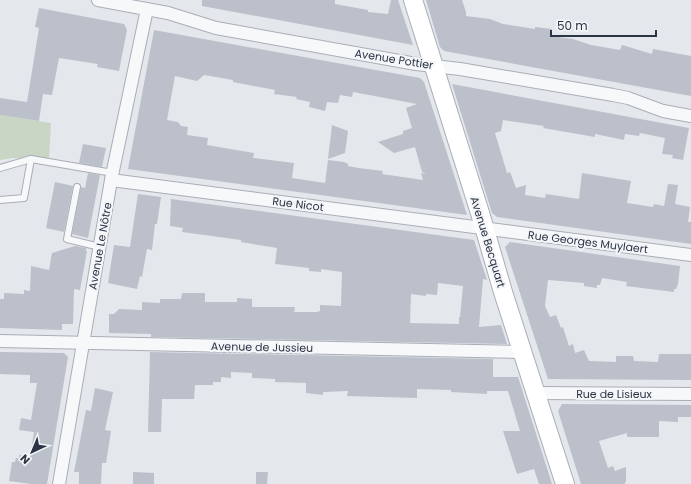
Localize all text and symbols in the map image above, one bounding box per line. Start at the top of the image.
scale bar [551,12,656,38]
text: 50 m [557,17,588,34]
street label: Avenue Pottier [354,45,434,73]
street label: Rue Nicot [271,193,325,215]
street label: Avenue Becquart [467,194,509,290]
street label: Avenue Le Nôtre [84,201,116,291]
street label: Rue Georges Muylaert [527,227,649,257]
street label: Avenue de Jussieu [211,338,313,356]
street label: Rue de Lisieux [576,386,653,402]
north arrow [12,432,52,472]
text: N [17,451,34,468]

